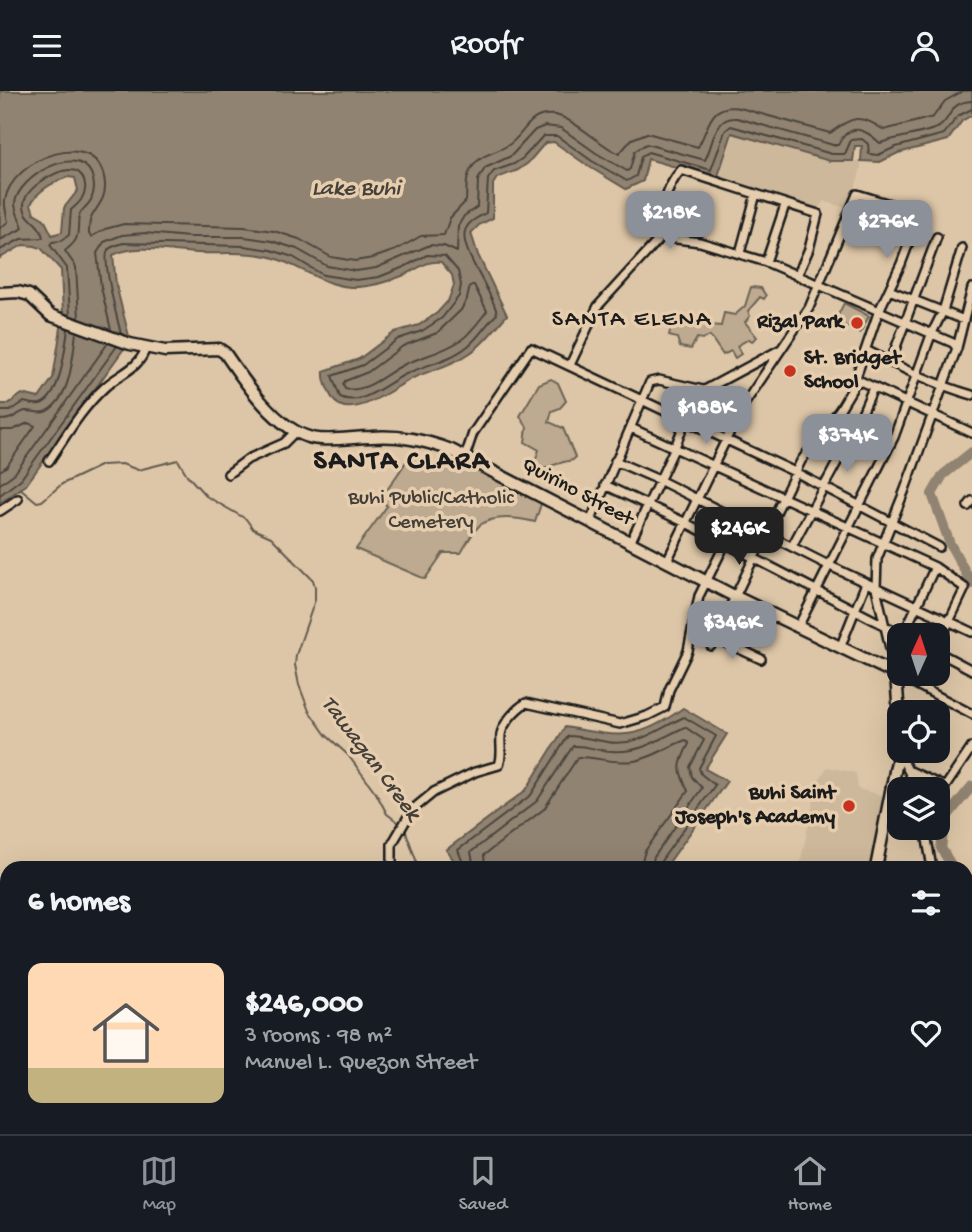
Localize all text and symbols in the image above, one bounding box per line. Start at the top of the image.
icon: menu [28,27,66,65]
text: Roofr [450,27,522,65]
icon: person [906,27,944,65]
water label: Lake Buhi [312,176,403,203]
pin: $218K [621,191,719,251]
text: $218K [642,200,698,227]
pin: $276K [838,201,936,260]
text: $276K [858,209,916,236]
district label: SANTA ELENA [552,306,712,335]
place label: Rizal Park [756,311,846,336]
marker: Rizal Park [849,315,865,331]
place label: St. Bridget School [804,347,903,396]
marker: St. Bridget School [782,363,798,379]
pin: $188K [657,387,755,446]
text: $188K [677,395,735,422]
pin: $374K [798,415,896,474]
text: $374K [818,423,876,450]
district label: SANTA CLARA [314,446,491,479]
street label: Quirino Street [517,453,639,534]
park label: Buhi Public/Catholic Cemetery [347,487,515,536]
pin: $246K [690,507,788,567]
text: $246K [711,516,767,543]
pin: $346K [683,601,781,661]
text: $346K [703,610,761,637]
north arrow [887,623,950,686]
map controls [887,623,950,840]
water label: Tawagan Creek [314,691,427,829]
button: locate [887,700,950,763]
button: layers [887,777,950,840]
place label: Buhi Saint Joseph's Academy [674,782,837,831]
marker: Buhi Saint Joseph's Academy [841,798,857,814]
icon: filters [907,884,945,922]
text: 6 homes [28,886,130,921]
text: $246,000 [245,988,363,1023]
icon: home [84,991,168,1075]
icon: heart [907,1014,945,1052]
text: 3 rooms · 98 m² [245,1023,392,1050]
text: Manuel L. Quezon Street [245,1050,477,1077]
tab: Map [140,1152,178,1217]
tab: Saved [459,1152,507,1217]
tab: Home [788,1152,832,1217]

